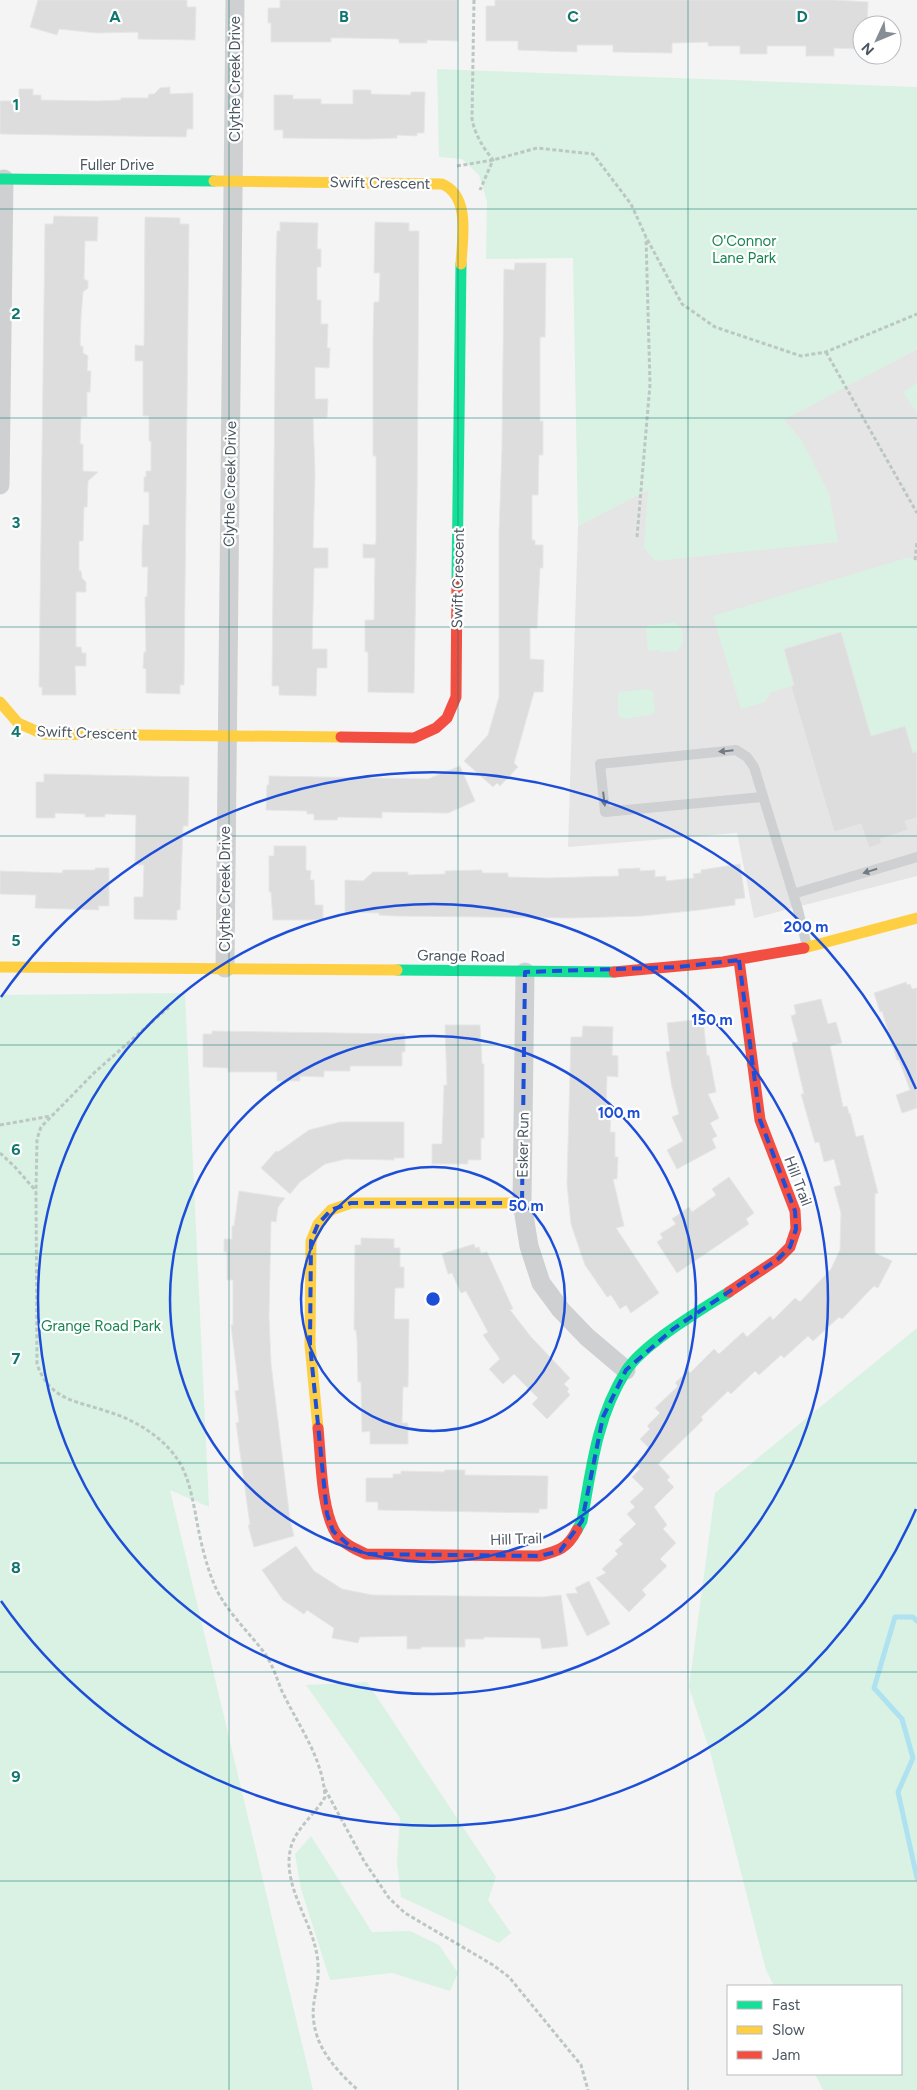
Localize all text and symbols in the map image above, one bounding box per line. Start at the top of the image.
text: A [109,7,121,26]
text: B [339,7,349,26]
text: C [567,7,579,26]
text: D [796,7,808,26]
north arrow [852,15,902,65]
street label: Clythe Creek Drive [226,16,244,142]
text: N [858,39,878,58]
text: 1 [13,95,19,114]
street label: Fuller Drive [80,156,154,174]
street label: Swift Crescent [329,173,431,193]
park label: O'Connor Lane Park [712,232,777,267]
text: 2 [11,304,21,323]
street label: Clythe Creek Drive [220,421,240,547]
text: 3 [12,513,21,532]
street label: Swift Crescent [448,527,468,629]
text: 4 [11,722,21,741]
street label: Swift Crescent [36,722,138,744]
one-way arrow [718,747,734,755]
one-way arrow [600,791,608,807]
street label: Clythe Creek Drive [216,826,234,952]
one-way arrow [863,867,878,875]
text: 200 m [784,918,828,936]
text: 5 [11,931,21,950]
street label: Grange Road [417,946,505,966]
text: 150 m [691,1011,733,1029]
text: 100 m [598,1104,640,1122]
street label: Esker Run [513,1112,533,1178]
text: 6 [11,1140,21,1159]
street label: Hill Trail [780,1153,816,1209]
text: 50 m [508,1197,544,1215]
centre of rings [424,1290,442,1308]
park label: Grange Road Park [41,1317,162,1335]
text: 7 [12,1349,21,1368]
street label: Hill Trail [490,1529,542,1549]
text: 8 [11,1558,21,1577]
text: 9 [11,1767,21,1786]
legend [727,1985,902,2075]
text: Fast [772,1996,801,2014]
text: Slow [772,2021,805,2039]
text: Jam [772,2046,800,2064]

